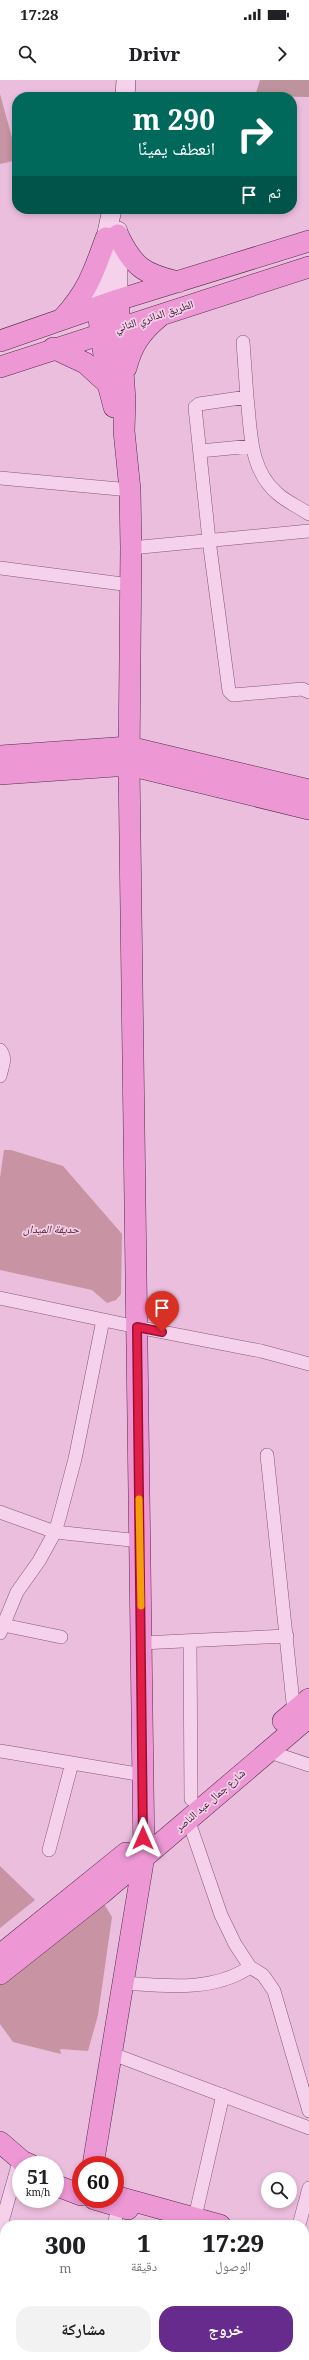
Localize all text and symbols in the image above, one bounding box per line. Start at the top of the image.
text: 17:28 [20,4,58,24]
text: Drivr [129,42,180,66]
icon: search [16,43,38,65]
icon: forward [271,43,293,65]
text: 290 m [133,100,215,138]
icon: right [229,108,281,160]
text: انعطف يمينًا [138,136,215,160]
text: ثم [268,182,281,202]
icon: arrive [238,184,260,206]
street label: الطريق الدائري الثاني [112,296,196,337]
park label: حديقة الميدان [23,1221,80,1236]
pin [145,1291,179,1332]
icon: arrive [151,1297,173,1319]
street label: شارع جمال عبد الناصر [171,1765,248,1835]
position arrow [122,1817,164,1859]
speed limit sign: 60 [72,2156,124,2208]
text: 51 [27,2163,49,2190]
map controls [261,2172,297,2208]
button: search [261,2172,297,2208]
text: km/h [26,2185,50,2199]
text: 1 [137,2226,151,2259]
text: 17:29 [202,2226,264,2259]
text: 300 [45,2228,86,2261]
text: دقيقة [131,2257,157,2275]
text: الوصول [215,2257,251,2275]
text: m [59,2259,72,2277]
button: مشاركة [16,2306,151,2352]
button: خروج [159,2306,293,2352]

